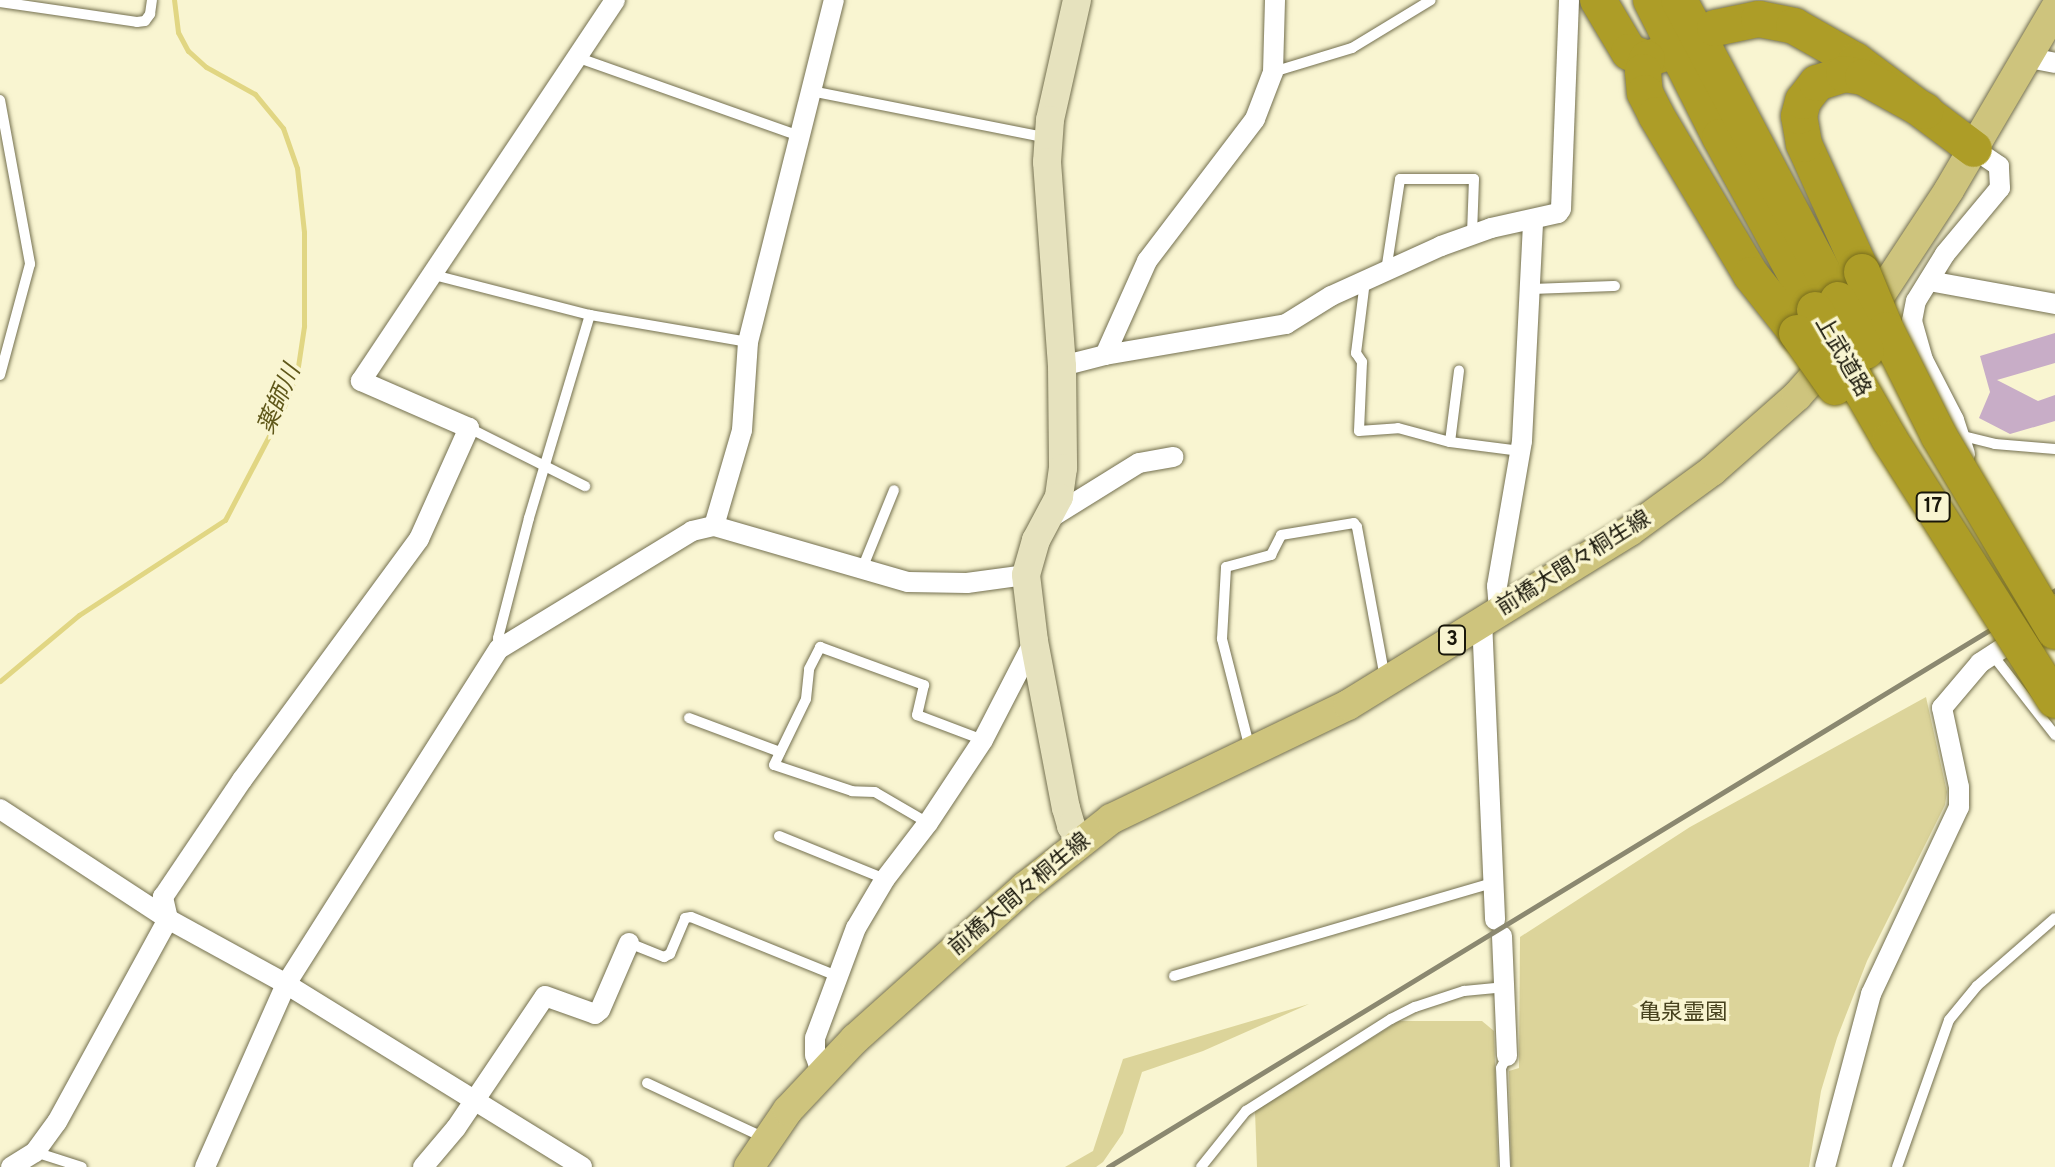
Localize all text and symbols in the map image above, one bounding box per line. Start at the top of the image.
street label: 上武道路 [1809,312,1875,402]
water label: 薬師川 [254,361,308,439]
road number: 17 [1915,491,1951,523]
street label: 前橋大間々桐生線 [1492,506,1656,622]
road number: 3 [1438,624,1466,656]
street label: 前橋大間々桐生線 [944,828,1096,962]
park label: 亀泉霊園 [1639,1001,1727,1027]

